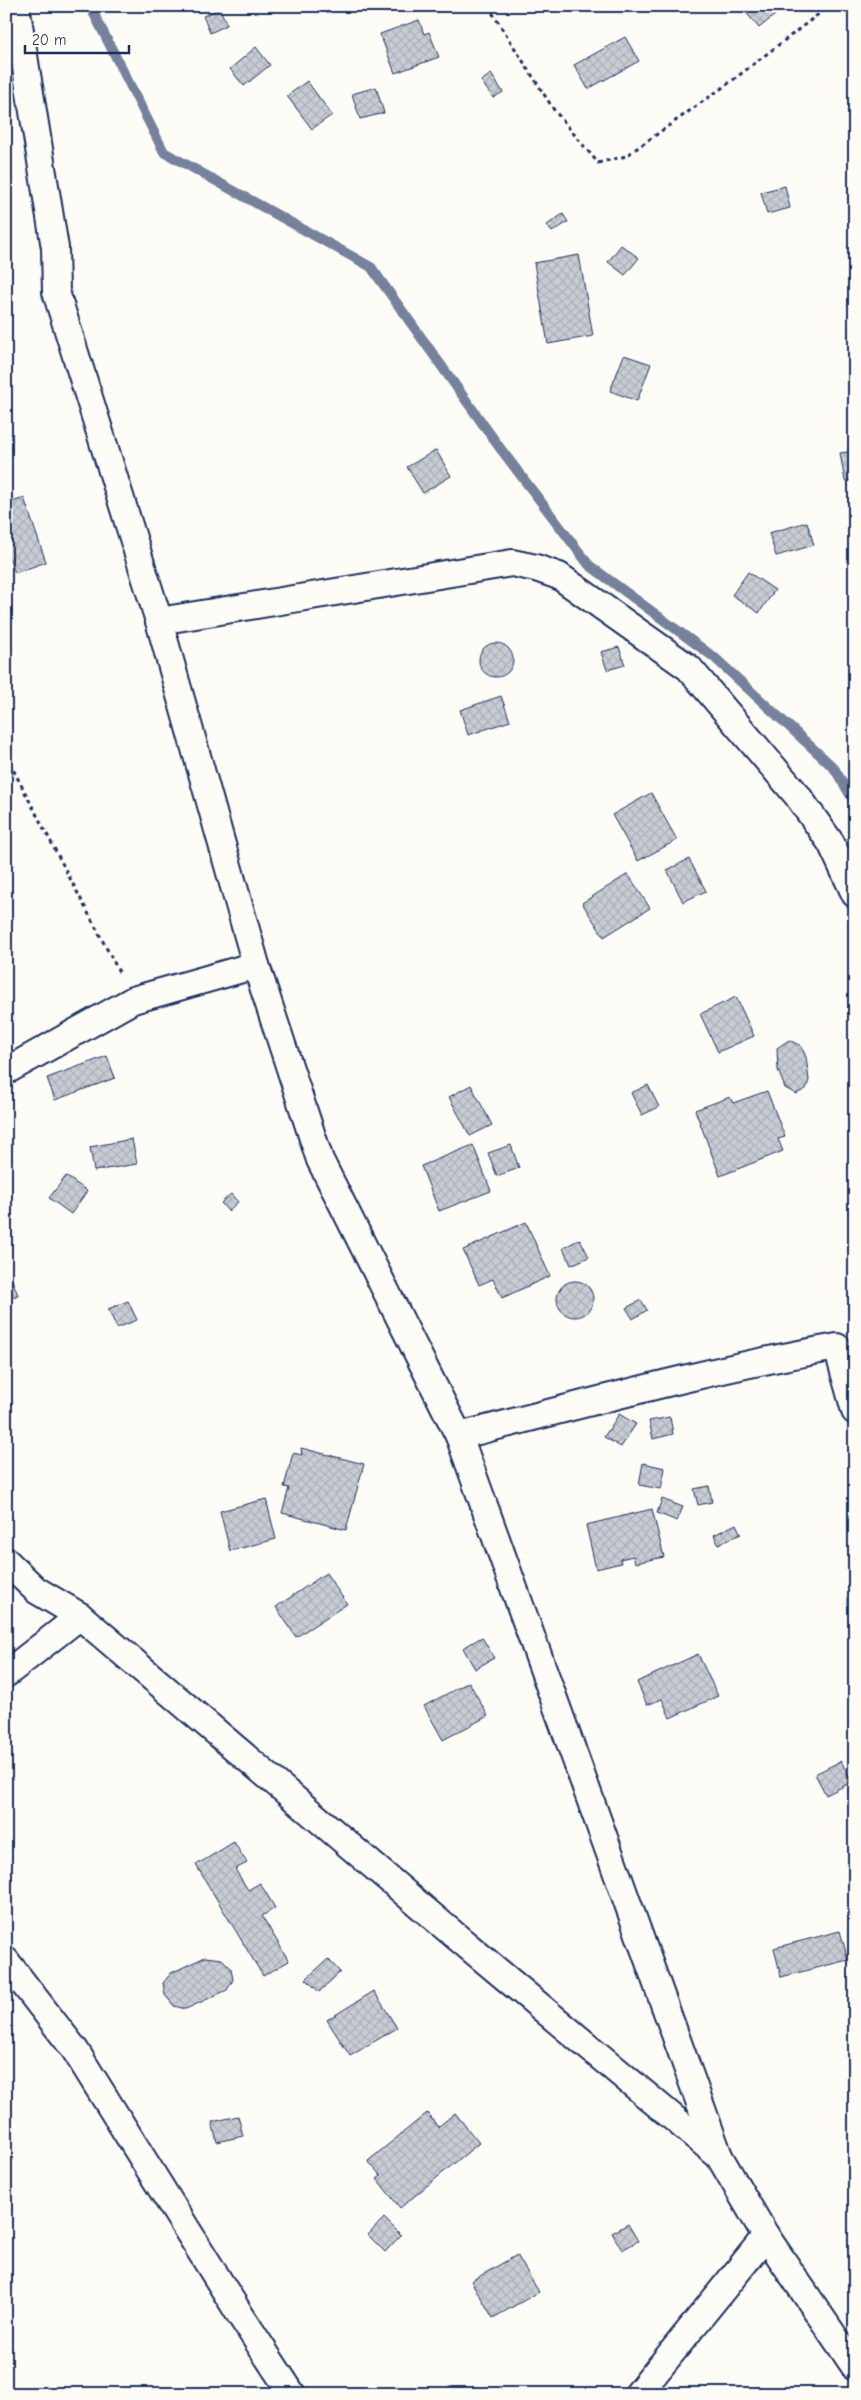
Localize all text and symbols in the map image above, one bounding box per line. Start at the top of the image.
scale bar [25,22,129,54]
text: 20 m [32,31,66,49]

